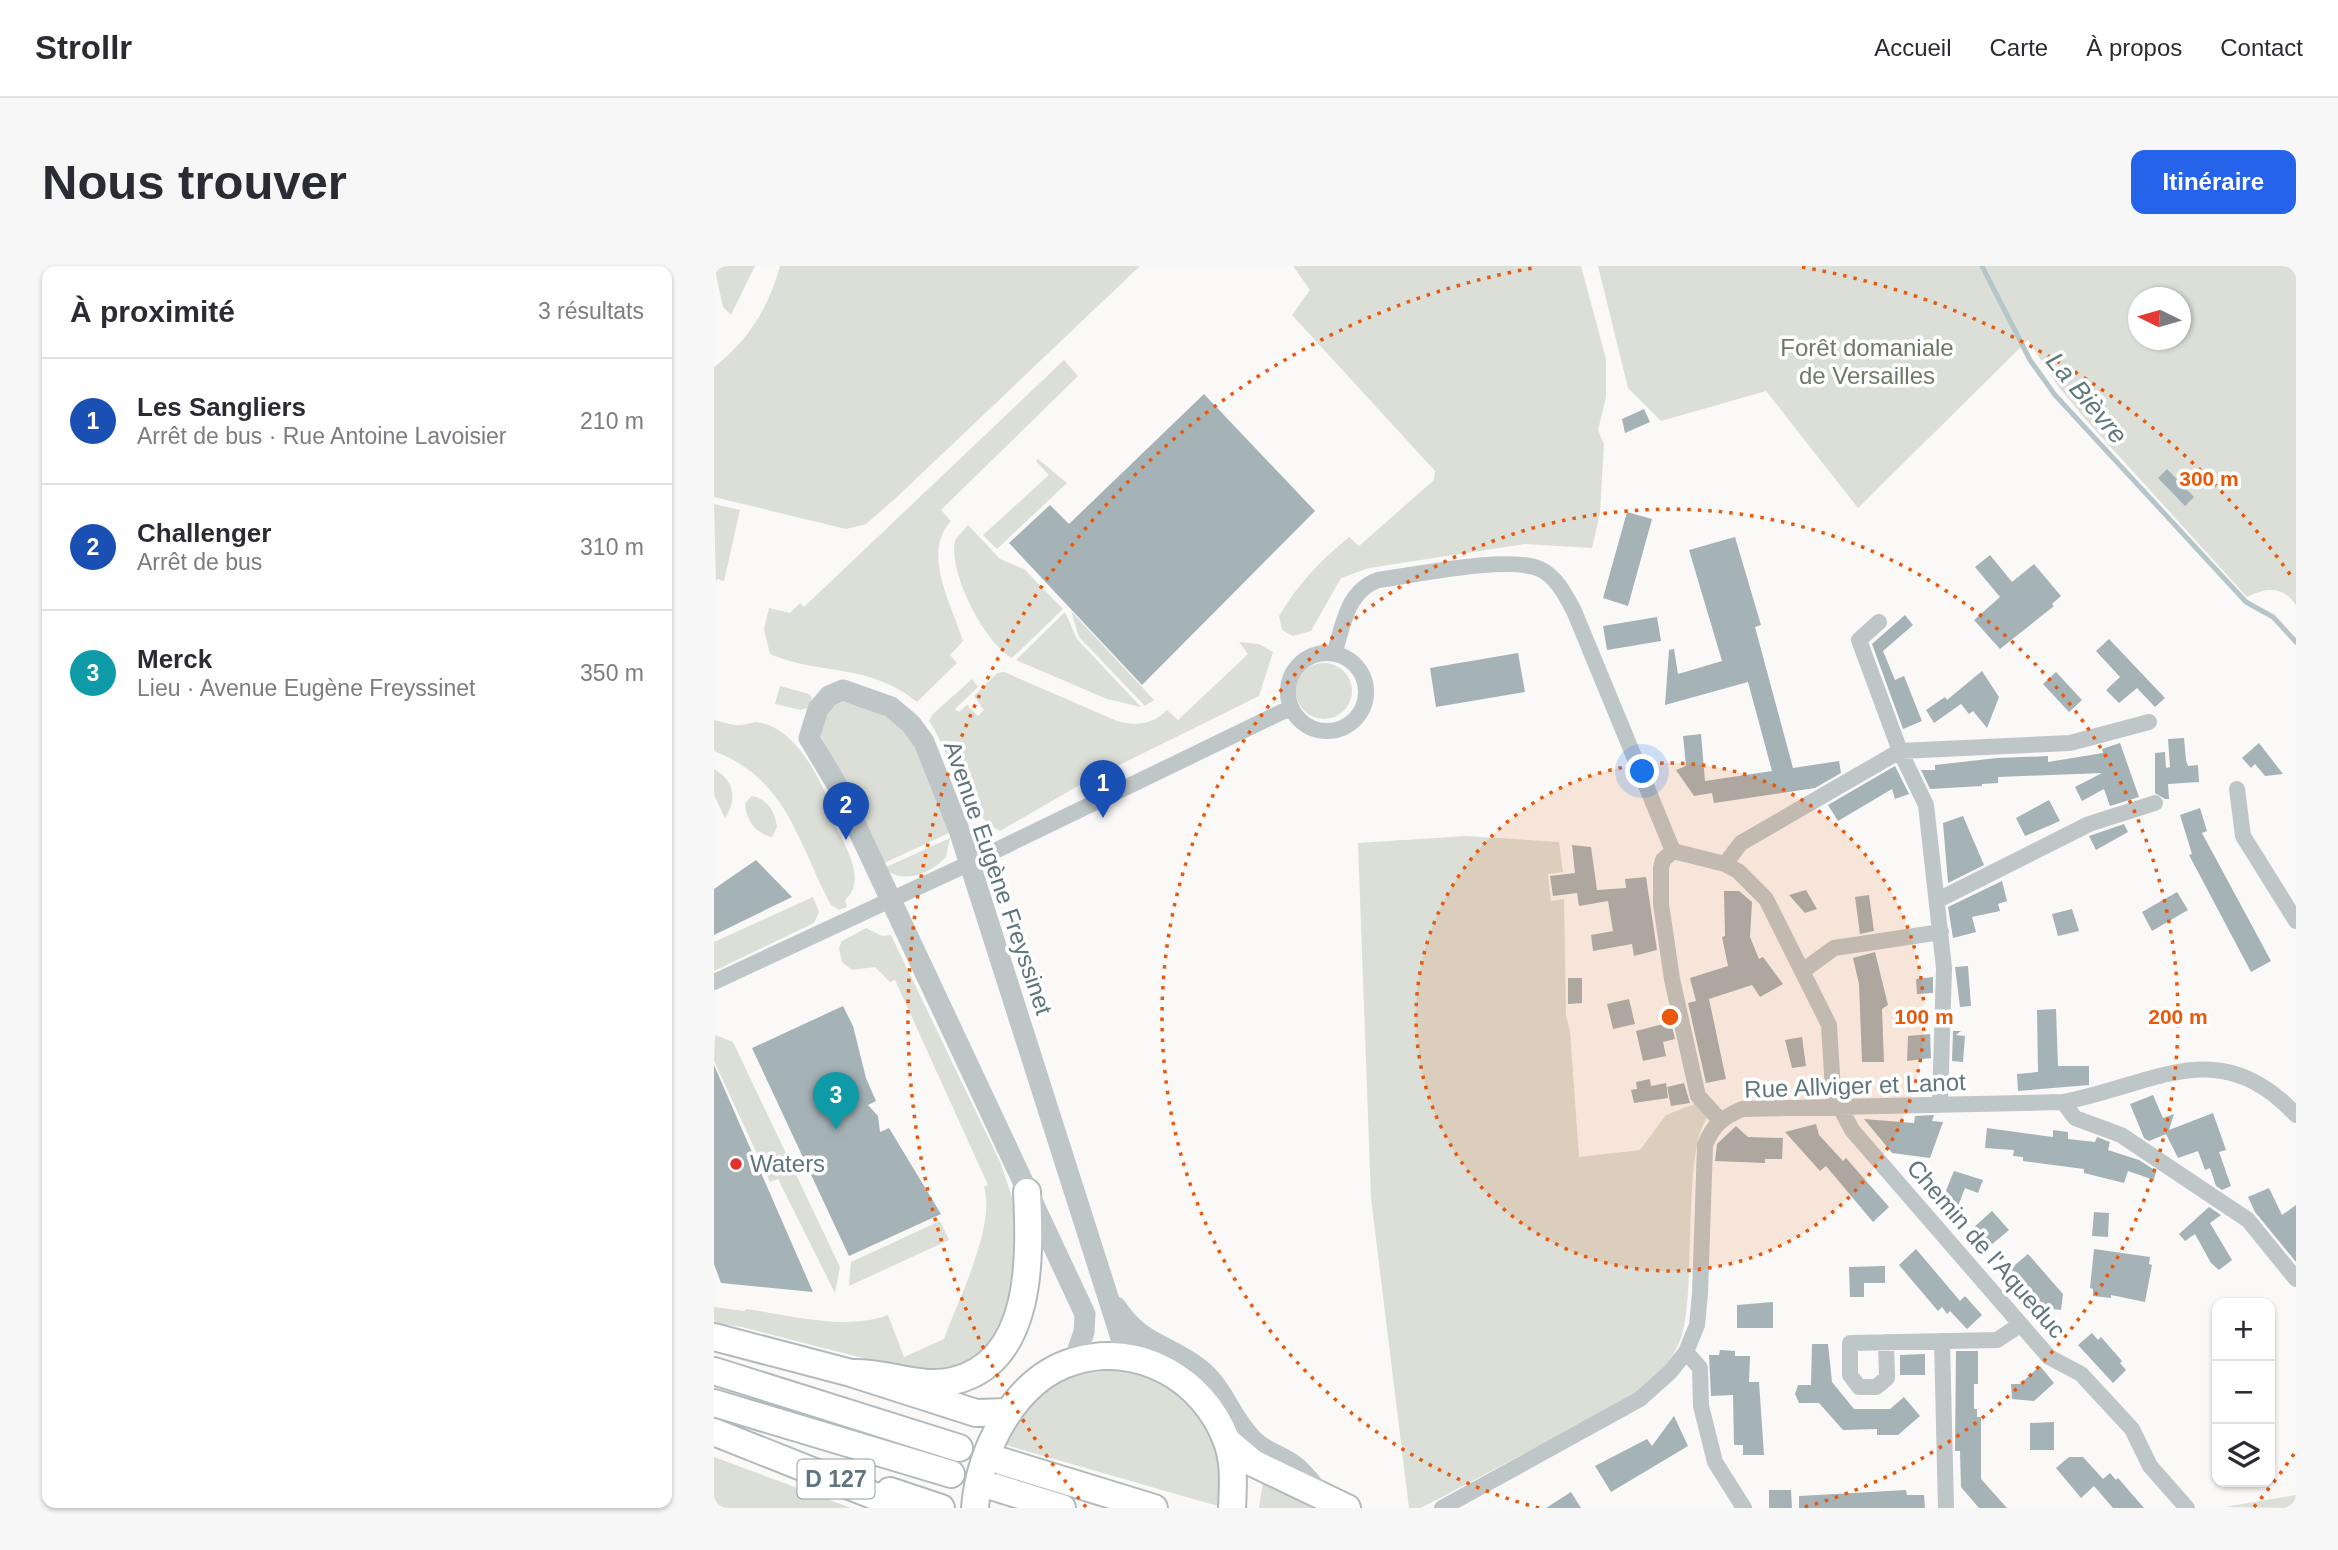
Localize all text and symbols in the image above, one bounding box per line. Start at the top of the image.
text: Strollr [35,29,132,66]
text: Accueil [1874,34,1952,61]
text: Carte [1990,34,2048,61]
text: À propos [2086,34,2182,61]
text: Contact [2220,34,2303,61]
button: Itinéraire [2131,150,2296,214]
text: Nous trouver [42,155,347,209]
north arrow [2128,287,2191,350]
text: À proximité [70,295,235,328]
text: 3 résultats [538,298,644,324]
park label: Forêt domaniale de Versailles [1780,334,1954,389]
water label: La Bièvre [2040,346,2134,450]
text: Les Sangliers [137,392,306,422]
text: 1 [87,408,99,434]
text: 210 m [580,408,644,434]
text: Arrêt de bus · Rue Antoine Lavoisier [137,423,506,449]
text: 300 m [2179,467,2239,490]
text: Challenger [137,518,271,548]
text: 2 [87,534,99,560]
text: 310 m [580,534,644,560]
text: Arrêt de bus [137,549,262,575]
text: Merck [137,644,212,674]
text: 3 [87,660,99,686]
text: 350 m [580,660,644,686]
text: Lieu · Avenue Eugène Freyssinet [137,675,475,701]
street label: Avenue Eugène Freyssinet [939,737,1058,1019]
your location [1625,754,1659,788]
pin: 1 [1080,760,1126,818]
pin: 2 [823,782,869,840]
centre of rings [1658,1005,1682,1029]
text: 100 m [1894,1005,1954,1028]
text: 200 m [2148,1005,2208,1028]
street label: Rue Allviger et Lanot [1744,1068,1966,1103]
pin: 3 [813,1072,859,1130]
place label: Waters [750,1150,825,1177]
street label: Chemin de l'Aqueduc [1902,1154,2071,1343]
marker: Waters [728,1156,744,1172]
map controls [2212,1298,2275,1487]
button: + [2212,1298,2275,1361]
button: − [2212,1361,2275,1424]
button: layers [2212,1424,2275,1487]
road number: D 127 [797,1460,874,1498]

